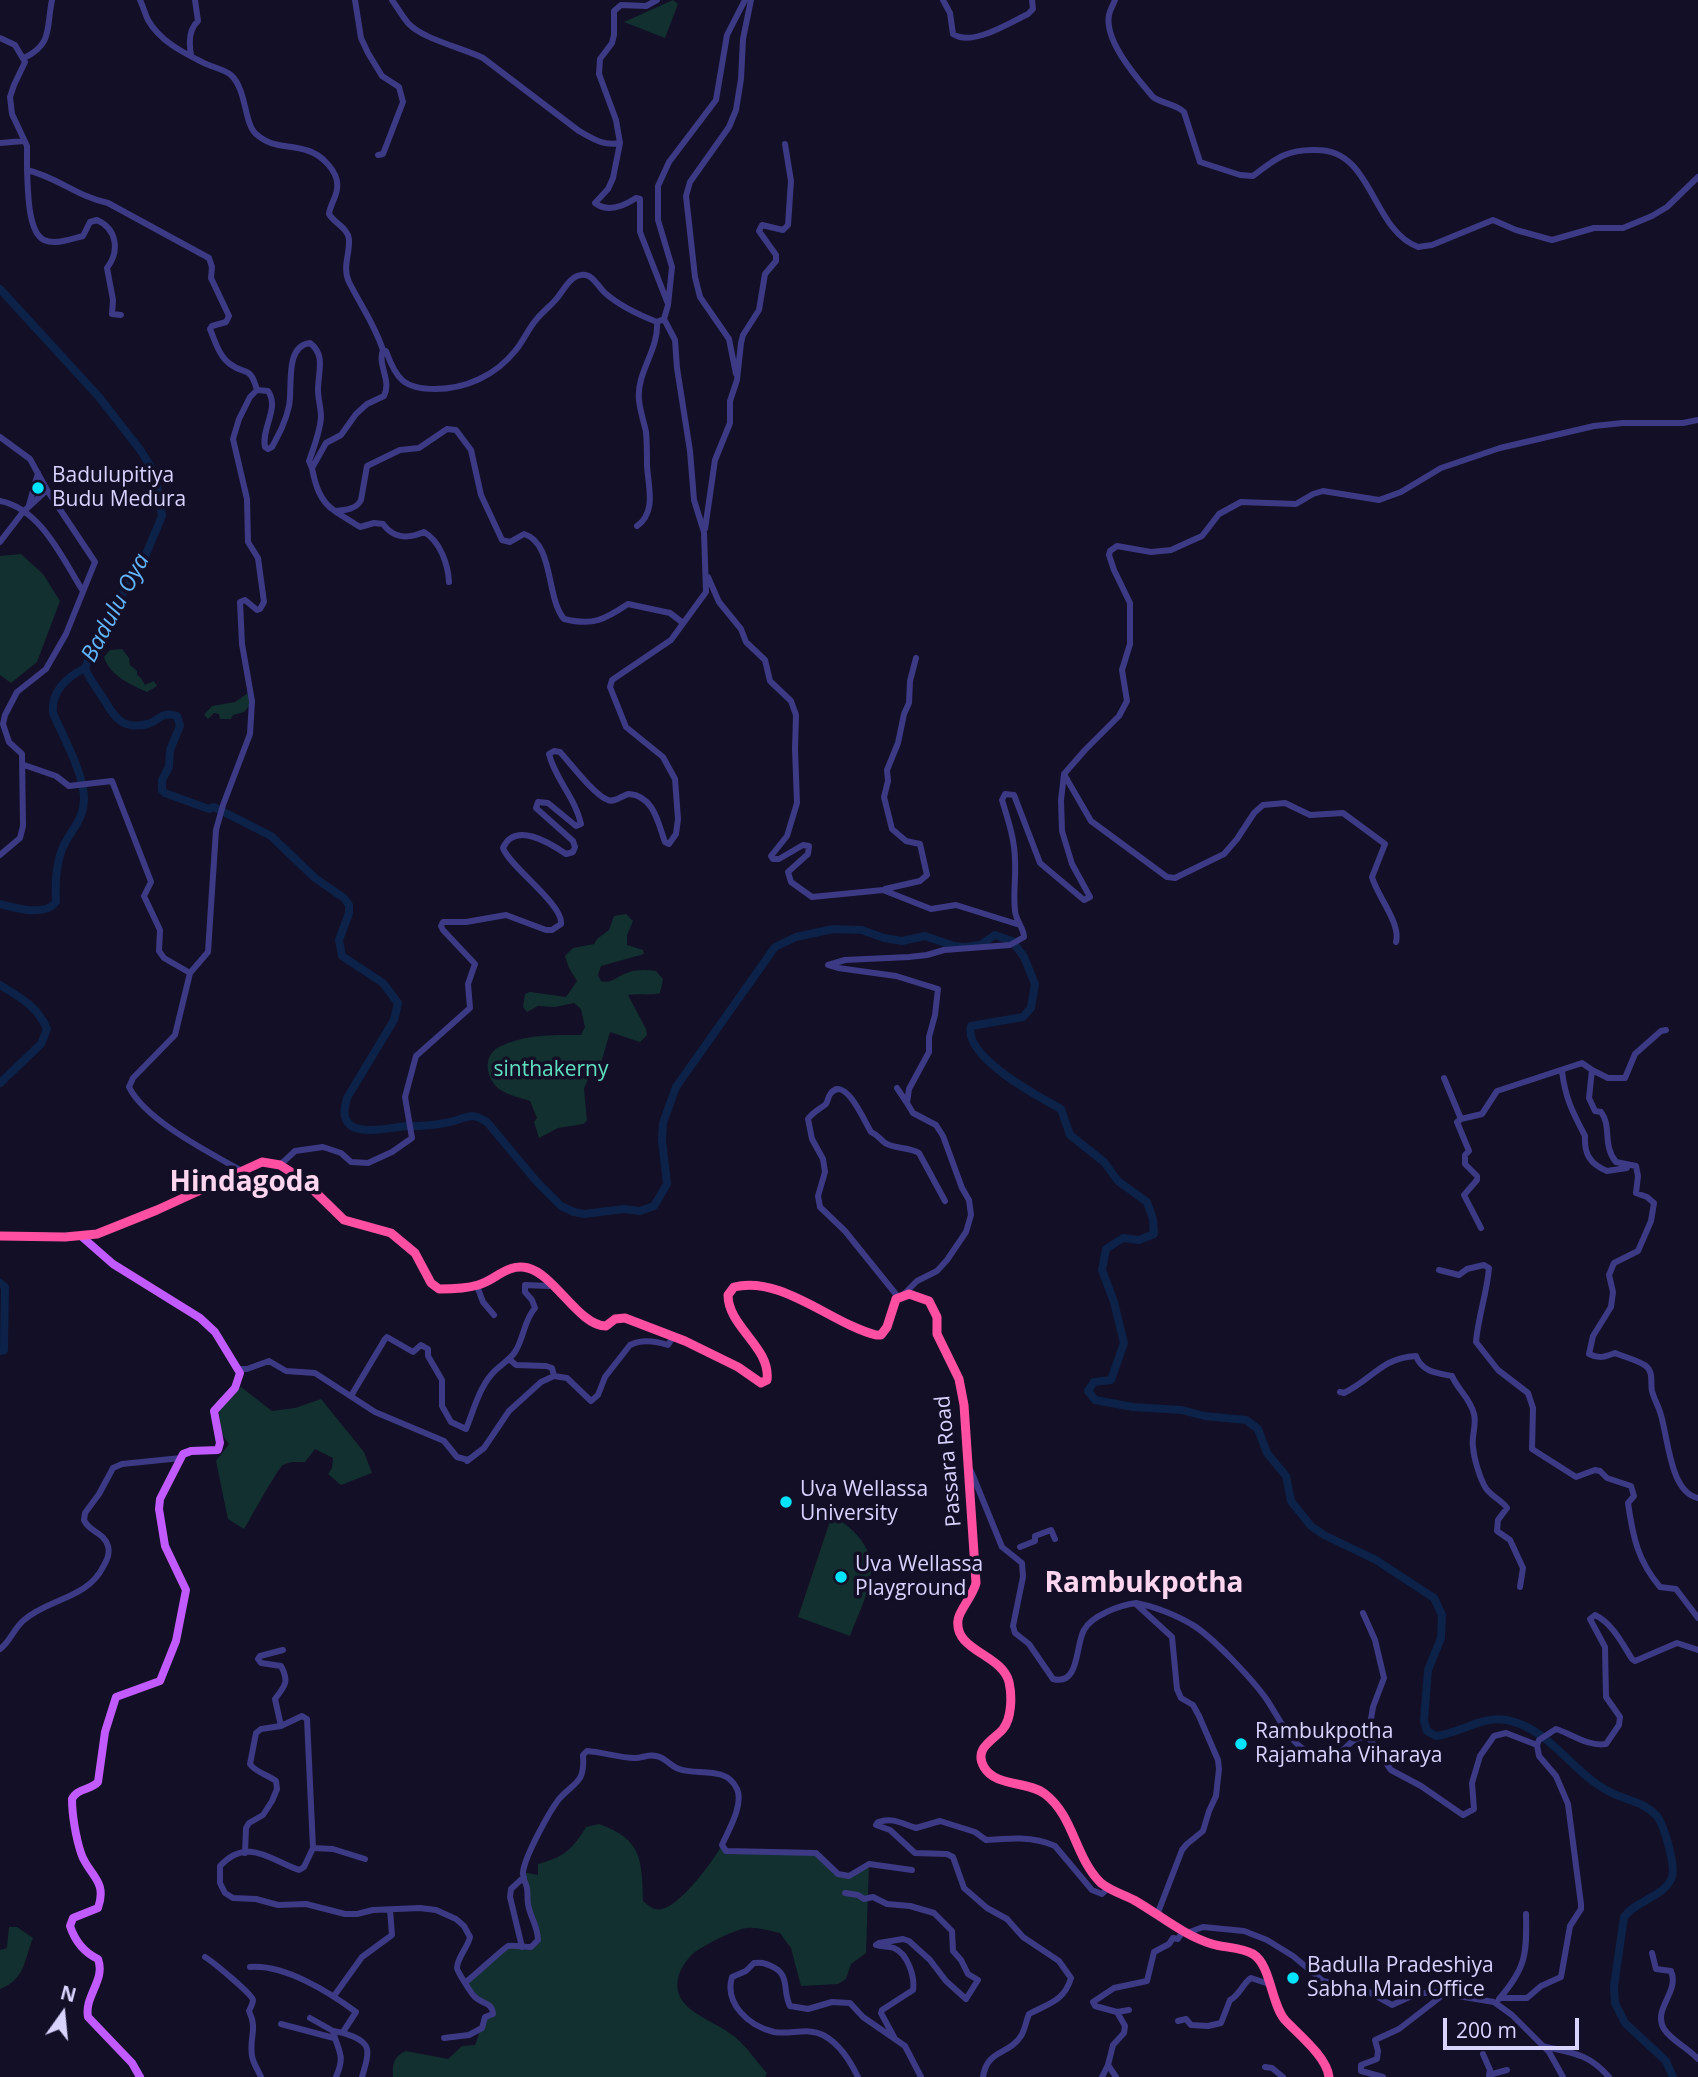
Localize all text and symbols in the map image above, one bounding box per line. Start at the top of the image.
place label: Badulupitiya Budu Medura [52,463,186,513]
marker: Badulupitiya Budu Medura [30,480,46,496]
water label: Badulu Oya [76,549,156,667]
park label: sinthakerny [493,1057,609,1083]
district label: Hindagoda [170,1166,320,1200]
street label: Passara Road [931,1394,967,1528]
place label: Uva Wellassa University [800,1477,928,1527]
marker: Uva Wellassa University [778,1494,794,1510]
place label: Uva Wellassa Playground [855,1552,983,1602]
district label: Rambukpotha [1045,1567,1243,1601]
marker: Uva Wellassa Playground [833,1569,849,1585]
place label: Rambukpotha Rajamaha Viharaya [1255,1719,1443,1769]
marker: Rambukpotha Rajamaha Viharaya [1233,1736,1249,1752]
place label: Badulla Pradeshiya Sabha Main Office [1307,1953,1494,2003]
marker: Badulla Pradeshiya Sabha Main Office [1285,1970,1301,1986]
north arrow [28,1979,98,2049]
text: N [58,1979,79,2008]
scale bar [1446,2004,1582,2048]
text: 200 m [1456,2016,1517,2044]

